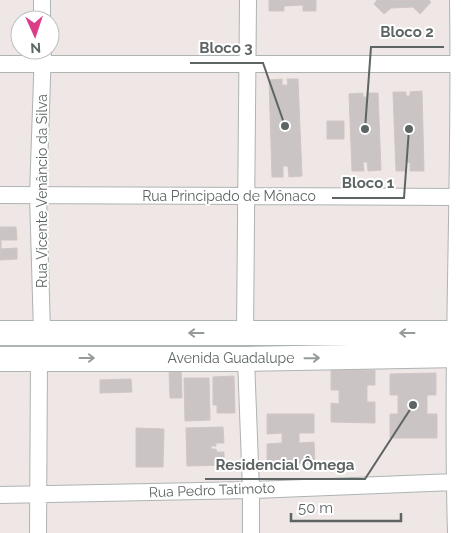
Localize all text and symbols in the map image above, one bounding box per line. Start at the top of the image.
north arrow [10,10,60,60]
callout: Bloco 2 [371,17,444,47]
text: Bloco 2 [380,23,434,41]
callout: Bloco 3 [190,33,263,63]
text: Bloco 3 [199,39,253,57]
text: N [30,40,41,56]
street label: Rua Vicente Venâncio da Silva [34,94,50,288]
callout: Bloco 1 [332,168,404,198]
text: Bloco 1 [342,174,395,192]
street label: Rua Principado de Mônaco [142,188,316,204]
one-way arrow [188,328,204,338]
one-way arrow [399,328,416,338]
street label: Avenida Guadalupe [168,350,294,366]
one-way arrow [79,353,95,363]
one-way arrow [304,353,320,362]
callout: Residencial Ômega [205,449,365,479]
text: Residencial Ômega [216,456,355,474]
street label: Rua Pedro Tatimoto [148,480,276,500]
scale bar [291,490,401,522]
text: 50 m [298,499,333,517]

